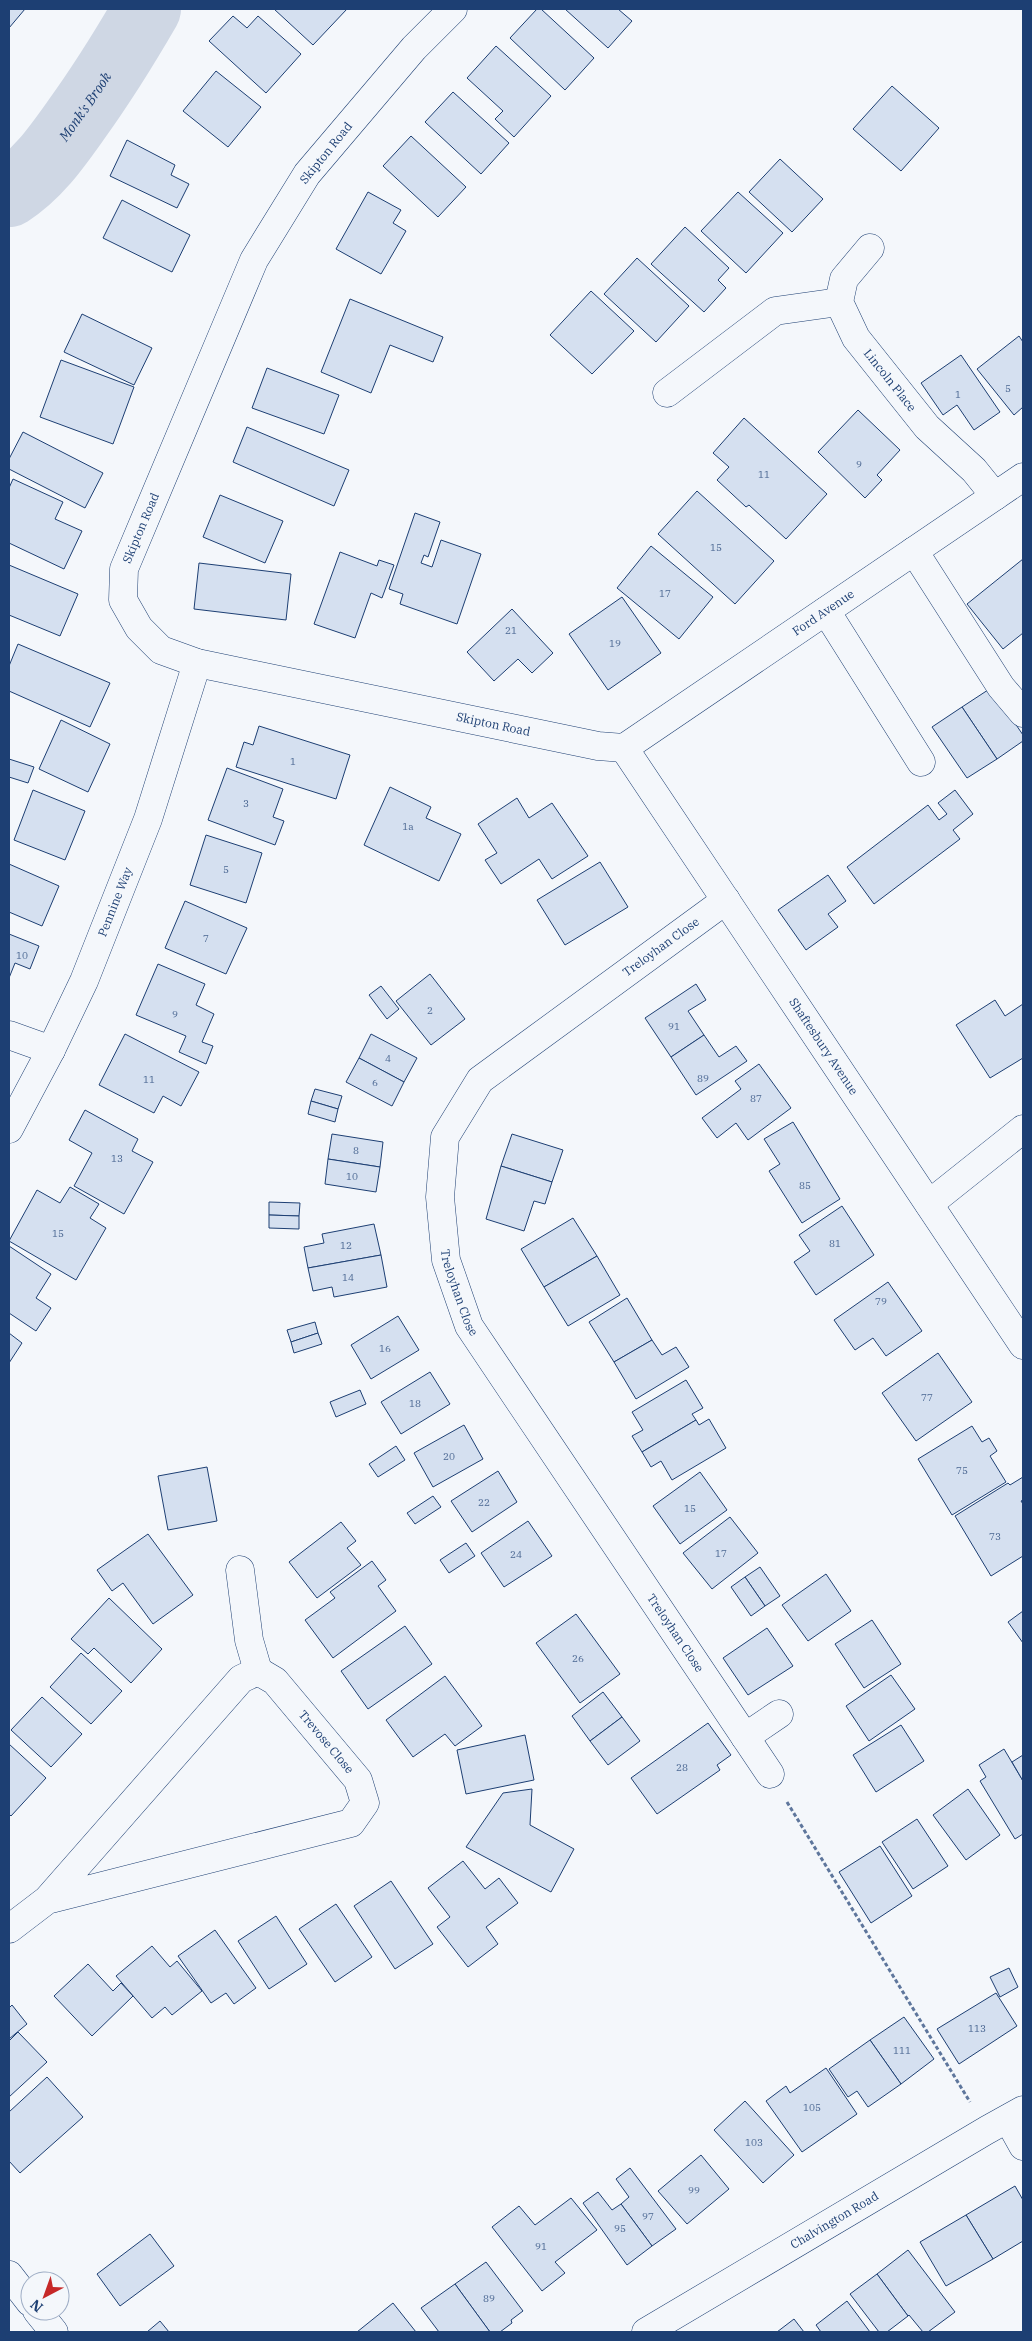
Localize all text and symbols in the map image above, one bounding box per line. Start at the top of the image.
water label: Monk's Brook [54,68,116,145]
street label: Skipton Road [296,119,355,187]
street label: Lincoln Place [861,346,920,414]
house number: 5 [1005,382,1011,395]
house number: 1 [955,388,961,401]
house number: 9 [856,458,862,471]
house number: 11 [758,468,770,481]
street label: Skipton Road [119,490,162,565]
house number: 15 [710,541,722,554]
street label: Ford Avenue [789,586,857,638]
house number: 17 [659,587,671,600]
house number: 21 [505,624,517,637]
house number: 19 [609,637,621,650]
street label: Skipton Road [455,709,532,739]
house number: 1 [290,755,296,768]
house number: 3 [243,797,249,810]
house number: 1a [402,820,414,833]
house number: 5 [223,863,229,876]
street label: Pennine Way [94,864,135,939]
street label: Treloyhan Close [619,914,702,979]
house number: 7 [203,932,209,945]
house number: 10 [16,949,28,962]
street label: Shaftesbury Avenue [786,995,862,1098]
house number: 2 [427,1004,433,1017]
house number: 9 [172,1008,178,1021]
house number: 91 [668,1020,680,1033]
house number: 4 [385,1052,391,1065]
house number: 89 [697,1072,709,1085]
house number: 11 [143,1073,155,1086]
house number: 6 [372,1076,378,1089]
house number: 87 [750,1092,762,1105]
house number: 8 [353,1144,359,1157]
house number: 13 [111,1152,123,1165]
house number: 10 [346,1170,358,1183]
house number: 85 [799,1179,811,1192]
house number: 15 [52,1227,64,1240]
house number: 81 [829,1237,841,1250]
house number: 12 [340,1239,352,1252]
street label: Treloyhan Close [438,1248,481,1339]
house number: 14 [342,1271,354,1284]
house number: 79 [875,1295,887,1308]
house number: 16 [379,1342,391,1355]
house number: 77 [921,1391,933,1404]
house number: 18 [409,1397,421,1410]
house number: 20 [443,1450,455,1463]
house number: 75 [956,1464,968,1477]
house number: 22 [478,1496,490,1509]
house number: 15 [684,1502,696,1515]
house number: 73 [989,1530,1001,1543]
house number: 17 [715,1547,727,1560]
house number: 24 [510,1548,522,1561]
street label: Treloyhan Close [644,1591,707,1675]
house number: 26 [572,1652,584,1665]
street label: Trevose Close [296,1707,357,1776]
house number: 28 [676,1761,688,1774]
house number: 113 [968,2022,986,2035]
house number: 111 [893,2044,911,2057]
house number: 105 [803,2101,821,2114]
house number: 103 [745,2136,763,2149]
house number: 99 [688,2184,700,2197]
street label: Chalvington Road [787,2188,881,2252]
house number: 97 [642,2210,654,2223]
house number: 95 [614,2222,626,2235]
house number: 91 [535,2240,547,2253]
north arrow [20,2271,70,2321]
house number: 89 [483,2292,495,2305]
text: N [26,2295,47,2316]

